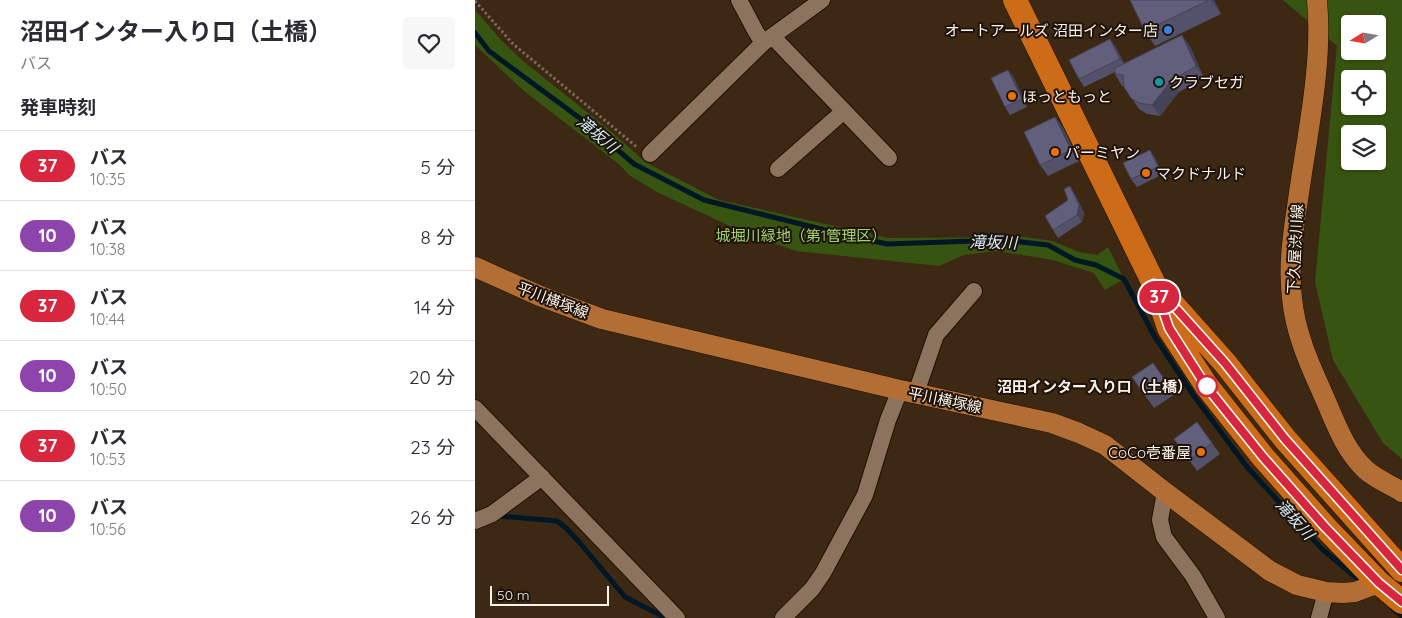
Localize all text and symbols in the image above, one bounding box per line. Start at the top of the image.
north arrow [1341,15,1386,60]
map controls [1341,15,1386,170]
text: 沼田インター入り口（土橋） [20,16,332,46]
button: heart [403,17,455,69]
place label: オートアールズ 沼田インター店 [945,21,1158,40]
marker: オートアールズ 沼田インター店 [1162,24,1174,36]
text: バス [20,53,52,73]
button: locate [1341,70,1386,115]
place label: クラブセガ [1169,73,1244,92]
marker: クラブセガ [1153,76,1165,88]
place label: ほっともっと [1022,87,1112,106]
marker: ほっともっと [1006,90,1018,102]
text: 発車時刻 [20,95,96,119]
water label: 滝坂川 [573,111,624,158]
button: layers [1341,125,1386,170]
place label: バーミヤン [1065,143,1140,162]
text: バス [90,145,128,169]
marker: バーミヤン [1049,146,1061,158]
text: 37 [38,154,57,177]
text: 5 分 [420,155,455,179]
place label: マクドナルド [1156,164,1246,183]
marker: マクドナルド [1140,167,1152,179]
text: 10:35 [90,169,126,189]
street label: 下久屋渋川線 [1283,204,1307,294]
text: バス [90,215,128,239]
text: 10 [38,224,57,247]
text: 8 分 [421,225,455,249]
park label: 城堀川緑地（第1管理区） [716,226,886,245]
water label: 滝坂川 [969,232,1019,252]
text: 10:38 [90,239,125,259]
street label: 平川横塚線 [515,278,591,322]
line badge: 37 [1137,281,1181,313]
text: バス [90,285,128,309]
text: 37 [1149,285,1169,308]
text: 37 [38,294,57,317]
text: 14 分 [414,295,455,319]
text: 10:44 [90,309,125,329]
text: バス [90,355,128,379]
text: 10 [38,364,57,387]
text: 20 分 [409,365,455,389]
marker: 沼田インター入り口（土橋） [1196,375,1218,397]
place label: 沼田インター入り口（土橋） [997,377,1192,396]
text: 10:50 [90,379,127,399]
street label: 平川横塚線 [906,383,984,417]
text: バス [90,425,128,449]
text: 37 [38,434,57,457]
text: 23 分 [410,435,455,459]
place label: CoCo壱番屋 [1108,443,1191,462]
marker: CoCo壱番屋 [1195,446,1207,458]
text: 10:53 [90,449,126,469]
water label: 滝坂川 [1272,494,1320,545]
text: バス [90,495,128,519]
text: 10 [38,504,57,527]
text: 26 分 [410,505,455,529]
text: 10:56 [90,519,126,539]
scale bar [490,583,609,606]
text: 50 m [497,586,530,604]

